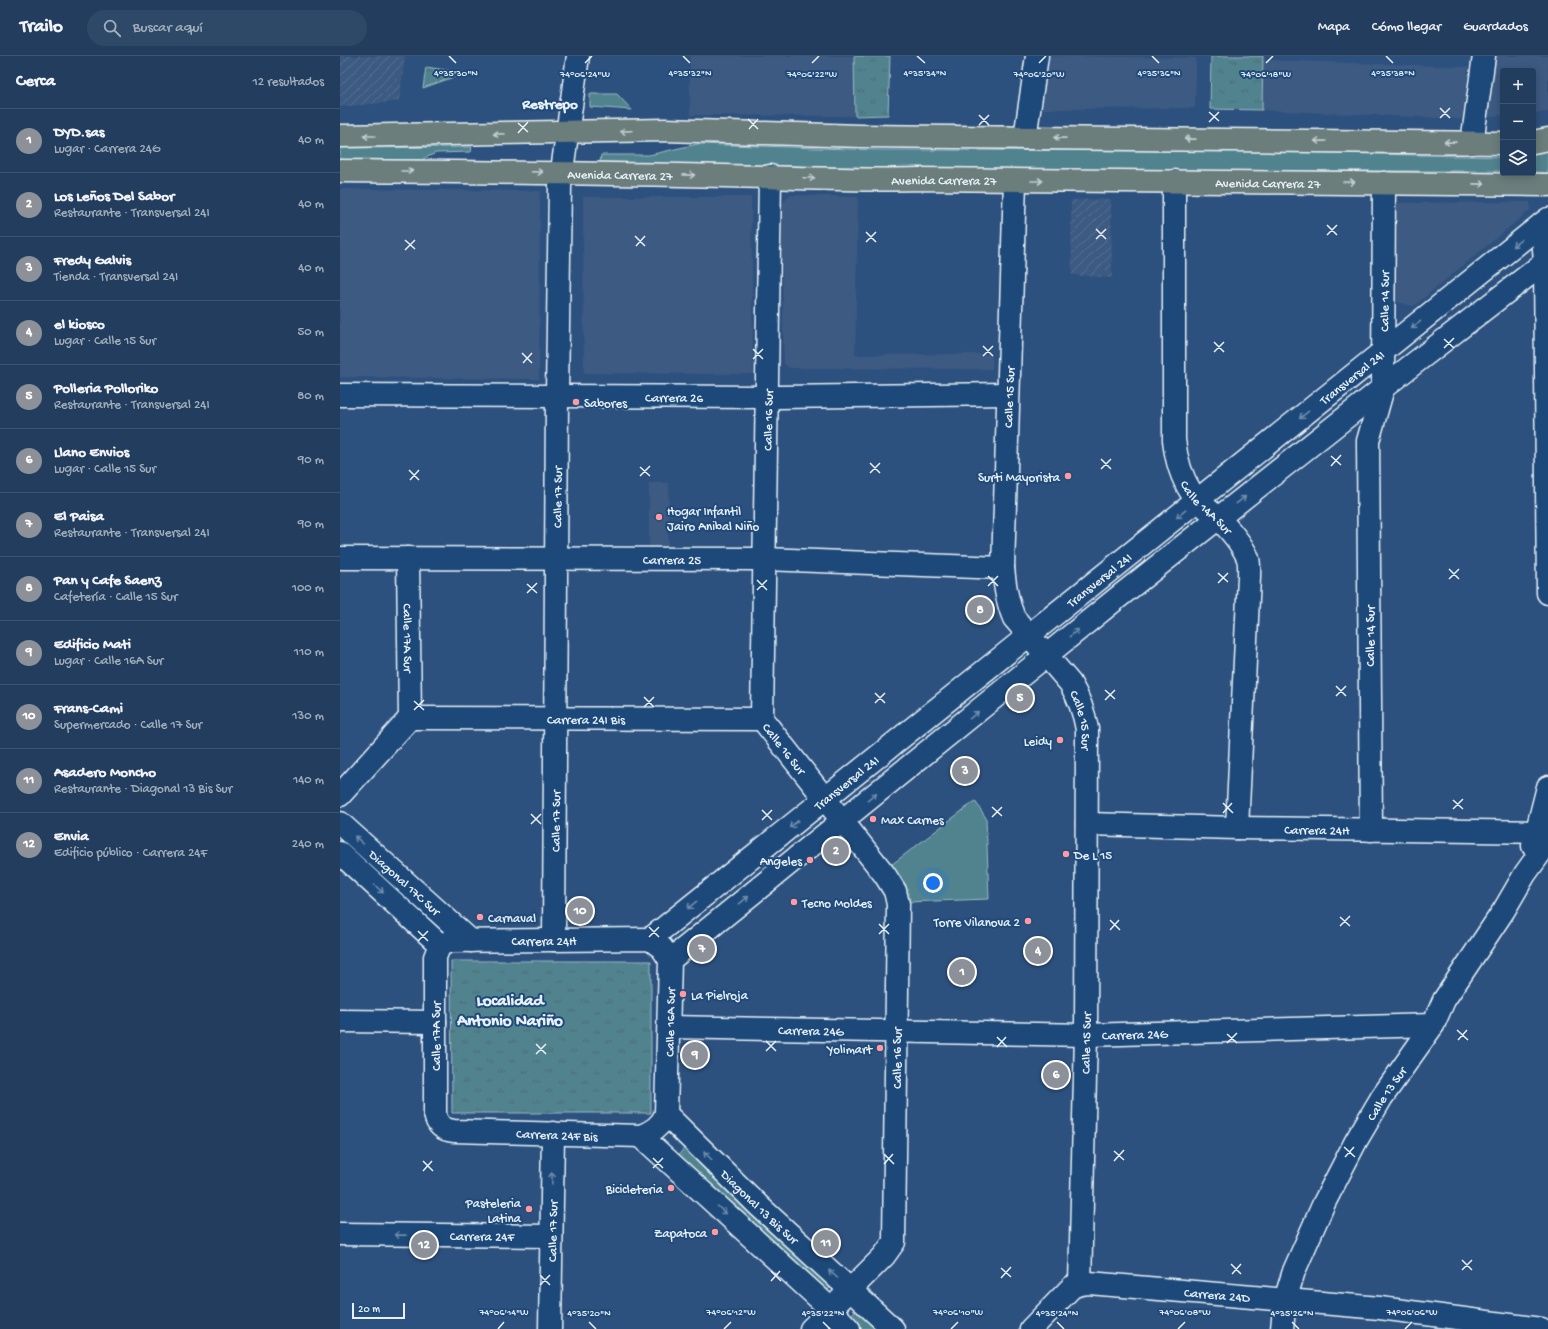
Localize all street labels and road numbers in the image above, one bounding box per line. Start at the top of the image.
street label: Avenida Carrera 27 [567,168,674,185]
street label: Avenida Carrera 27 [891,174,998,190]
street label: Avenida Carrera 27 [1215,177,1322,193]
street label: Calle 14 Sur [1378,269,1394,332]
street label: Transversal 24I [1317,348,1388,410]
street label: Calle 15 Sur [1002,365,1019,428]
street label: Calle 16 Sur [761,388,778,451]
street label: Carrera 26 [645,391,703,407]
street label: Calle 17 Sur [551,465,567,528]
street label: Calle 14A Sur [1176,479,1235,539]
street label: Transversal 24I [1064,551,1135,612]
street label: Carrera 25 [643,554,701,569]
street label: Calle 17A Sur [399,603,414,674]
street label: Calle 14 Sur [1364,604,1379,667]
street label: Calle 15 Sur [1065,688,1092,752]
street label: Carrera 24I Bis [547,713,626,729]
street label: Calle 16 Sur [758,721,809,779]
street label: Transversal 24I [811,754,883,815]
street label: Calle 17 Sur [549,789,565,852]
street label: Carrera 24H [1284,824,1350,839]
street label: Diagonal 17C Sur [364,847,444,921]
street label: Carrera 24H [511,935,577,950]
street label: Calle 16A Sur [663,986,680,1057]
street label: Calle 17A Sur [430,1000,445,1071]
street label: Calle 15 Sur [1079,1011,1096,1074]
street label: Carrera 24G [778,1024,845,1040]
street label: Calle 16 Sur [891,1026,906,1089]
street label: Carrera 24G [1102,1028,1169,1045]
street label: Calle 13 Sur [1365,1064,1412,1124]
street label: Carrera 24F Bis [516,1128,599,1145]
street label: Diagonal 13 Bis Sur [716,1167,802,1249]
street label: Calle 17 Sur [546,1199,562,1262]
street label: Carrera 24F [450,1230,516,1246]
street label: Carrera 24D [1183,1286,1251,1307]

